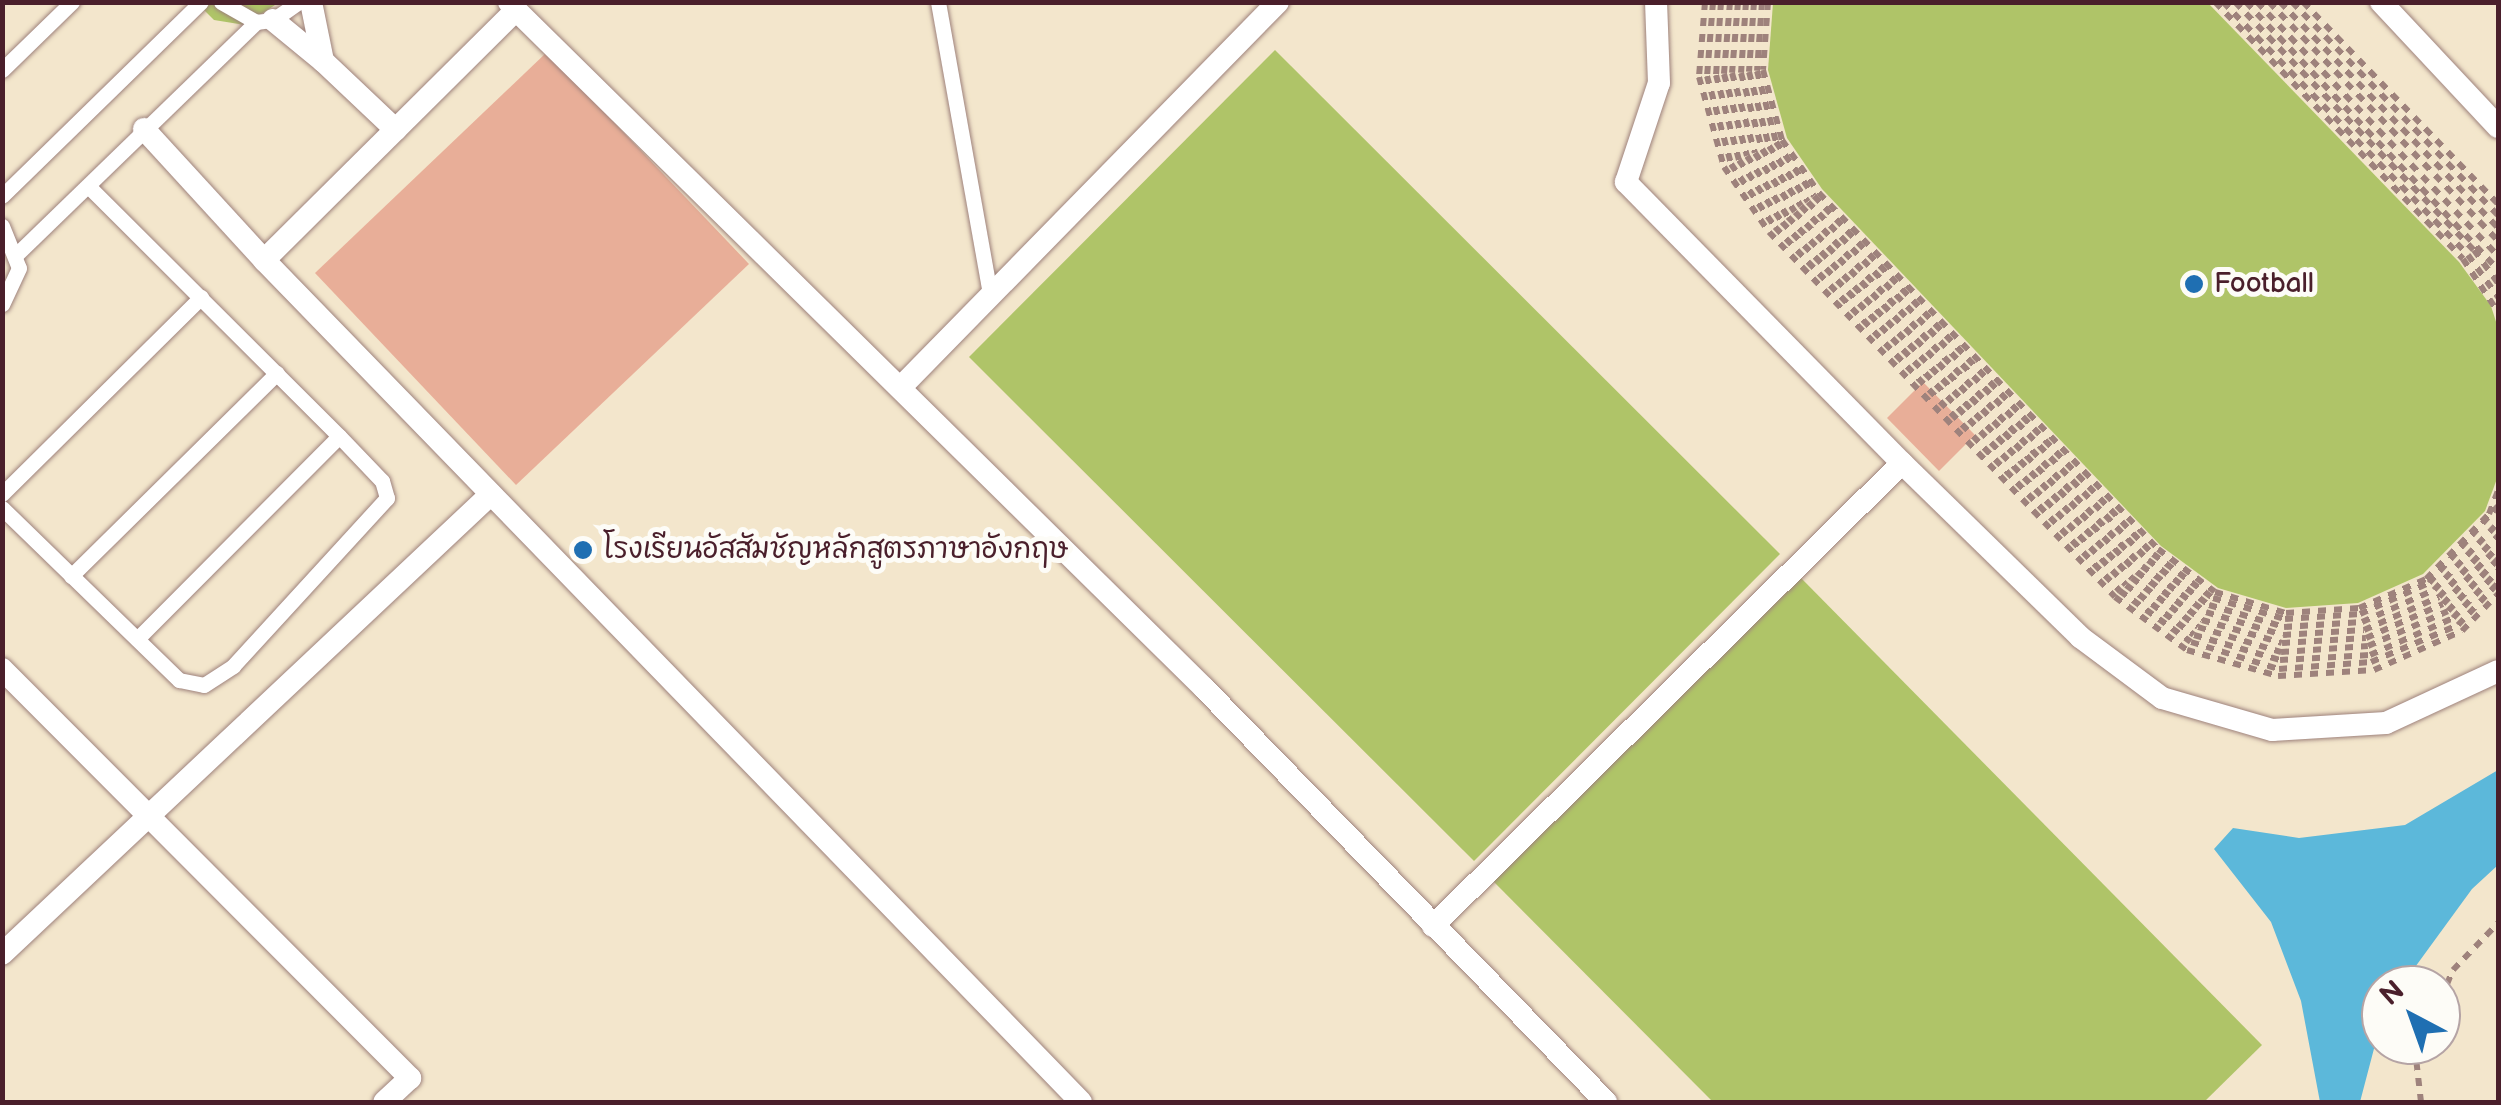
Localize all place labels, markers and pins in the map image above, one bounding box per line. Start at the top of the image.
place label: Football [2214,267,2314,301]
marker: Football [2183,273,2205,295]
place label: โรงเรียนอัสสัมชัญหลักสูตรภาษาอังกฤษ [603,533,1068,567]
marker: โรงเรียนอัสสัมชัญหลักสูตรภาษาอังกฤษ [572,539,594,561]

